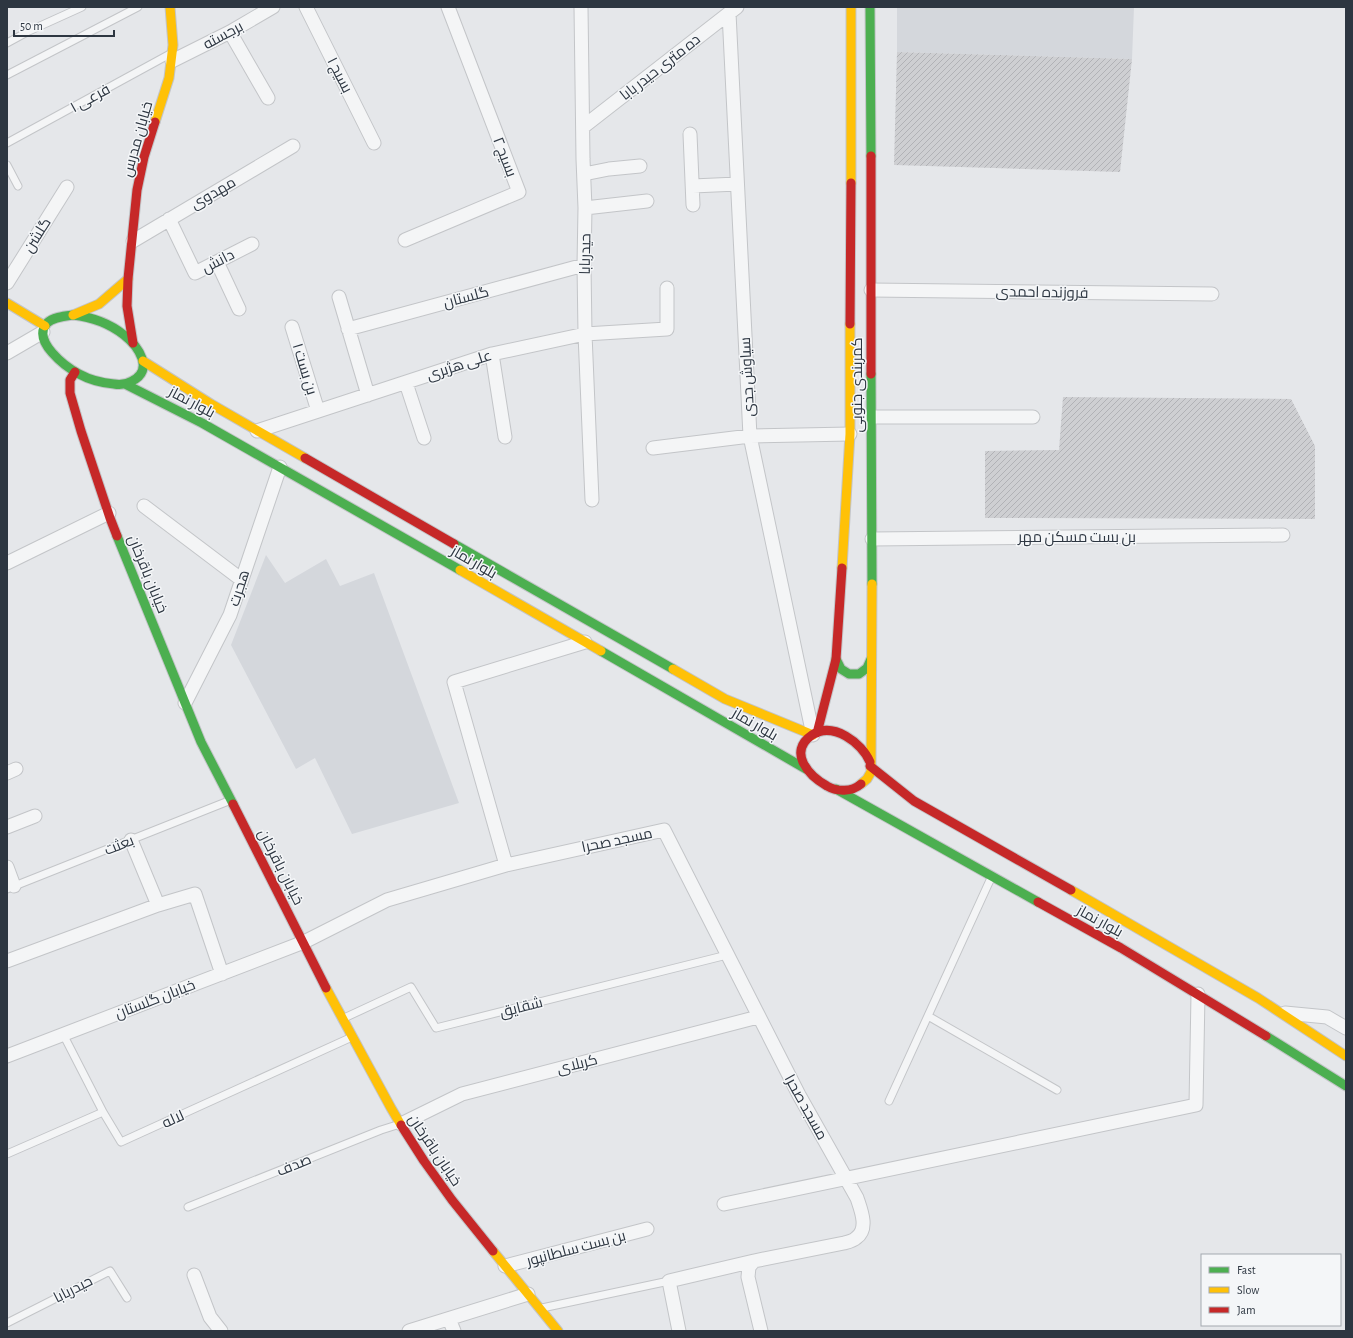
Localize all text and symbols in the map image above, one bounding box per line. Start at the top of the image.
scale bar [14,12,114,38]
street label: برجسته [201,19,246,53]
text: 50 m [20,20,43,32]
street label: ده متری حیدر بابا [617,32,704,105]
street label: بسیج ۱ [322,55,355,97]
street label: فرعی ۱ [68,81,114,117]
street label: خیابان مدرس [120,100,157,179]
street label: بسیج ۲ [487,135,519,180]
street label: مهدوی [188,175,239,214]
street label: گلشن [20,215,56,256]
street label: حیدربابا [578,233,594,275]
street label: دانش [199,246,238,278]
street label: گلستان [442,284,491,313]
street label: فروزنده احمدی [995,284,1089,303]
street label: سیاوش جدی [737,337,759,417]
street label: کمربندی جنوبی [850,337,867,433]
street label: بن بست ۱ [288,341,319,397]
street label: علی هژبری [424,347,494,385]
street label: بلوار نماز [165,384,217,422]
street label: بن بست مسکن مهر [1017,530,1136,547]
street label: خیابان باقرخان [123,533,170,616]
street label: بلوار نماز [447,543,499,582]
street label: هجرت [227,568,253,609]
street label: بلوار نماز [728,705,780,744]
street label: مسجد صحرا [580,826,654,856]
street label: خیابان باقرخان [253,827,306,908]
street label: بعثت [102,832,136,858]
street label: بلوار نماز [1073,902,1125,941]
street label: خیابان گلستان [113,977,198,1023]
street label: شقایق [498,994,545,1022]
street label: کربلای [555,1052,599,1079]
street label: مسجد صحرا [781,1072,830,1143]
street label: لاله [160,1108,187,1131]
street label: خیابان باقرخان [404,1112,464,1190]
street label: صدف [275,1152,314,1179]
street label: بن بست سلطانپور [524,1228,628,1271]
legend [1201,1254,1341,1326]
text: Fast [1237,1264,1256,1276]
street label: حیدربابا [51,1273,96,1306]
text: Slow [1237,1284,1259,1296]
text: Jam [1237,1304,1256,1316]

